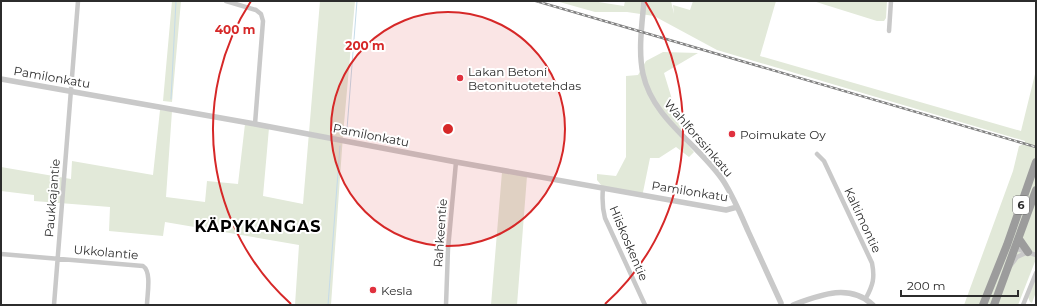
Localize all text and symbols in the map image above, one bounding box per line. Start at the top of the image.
text: 400 m [215,22,255,37]
text: 200 m [345,38,385,53]
street label: Pamilonkatu [13,63,91,91]
place label: Lakan Betoni Betonituotetehdas [468,64,581,93]
marker: Lakan Betoni Betonituotetehdas [455,73,465,83]
street label: Wahlforssinkatu [661,96,737,180]
street label: Pamilonkatu [332,120,410,150]
centre of rings [441,122,455,136]
place label: Poimukate Oy [740,127,826,142]
marker: Poimukate Oy [727,129,737,139]
street label: Paukkajantie [41,158,63,238]
street label: Pamilonkatu [651,178,729,204]
street label: Kaltimontie [841,185,885,255]
road number: 6 [1013,196,1029,214]
street label: Rahkeentie [430,198,450,268]
street label: Hiiskoskentie [606,203,652,283]
district label: KÄPYKANGAS [194,217,322,236]
street label: Ukkolantie [73,242,139,262]
scale bar [901,272,1018,298]
text: 200 m [907,278,946,293]
place label: Kesla [381,283,413,298]
marker: Kesla [368,285,378,295]

